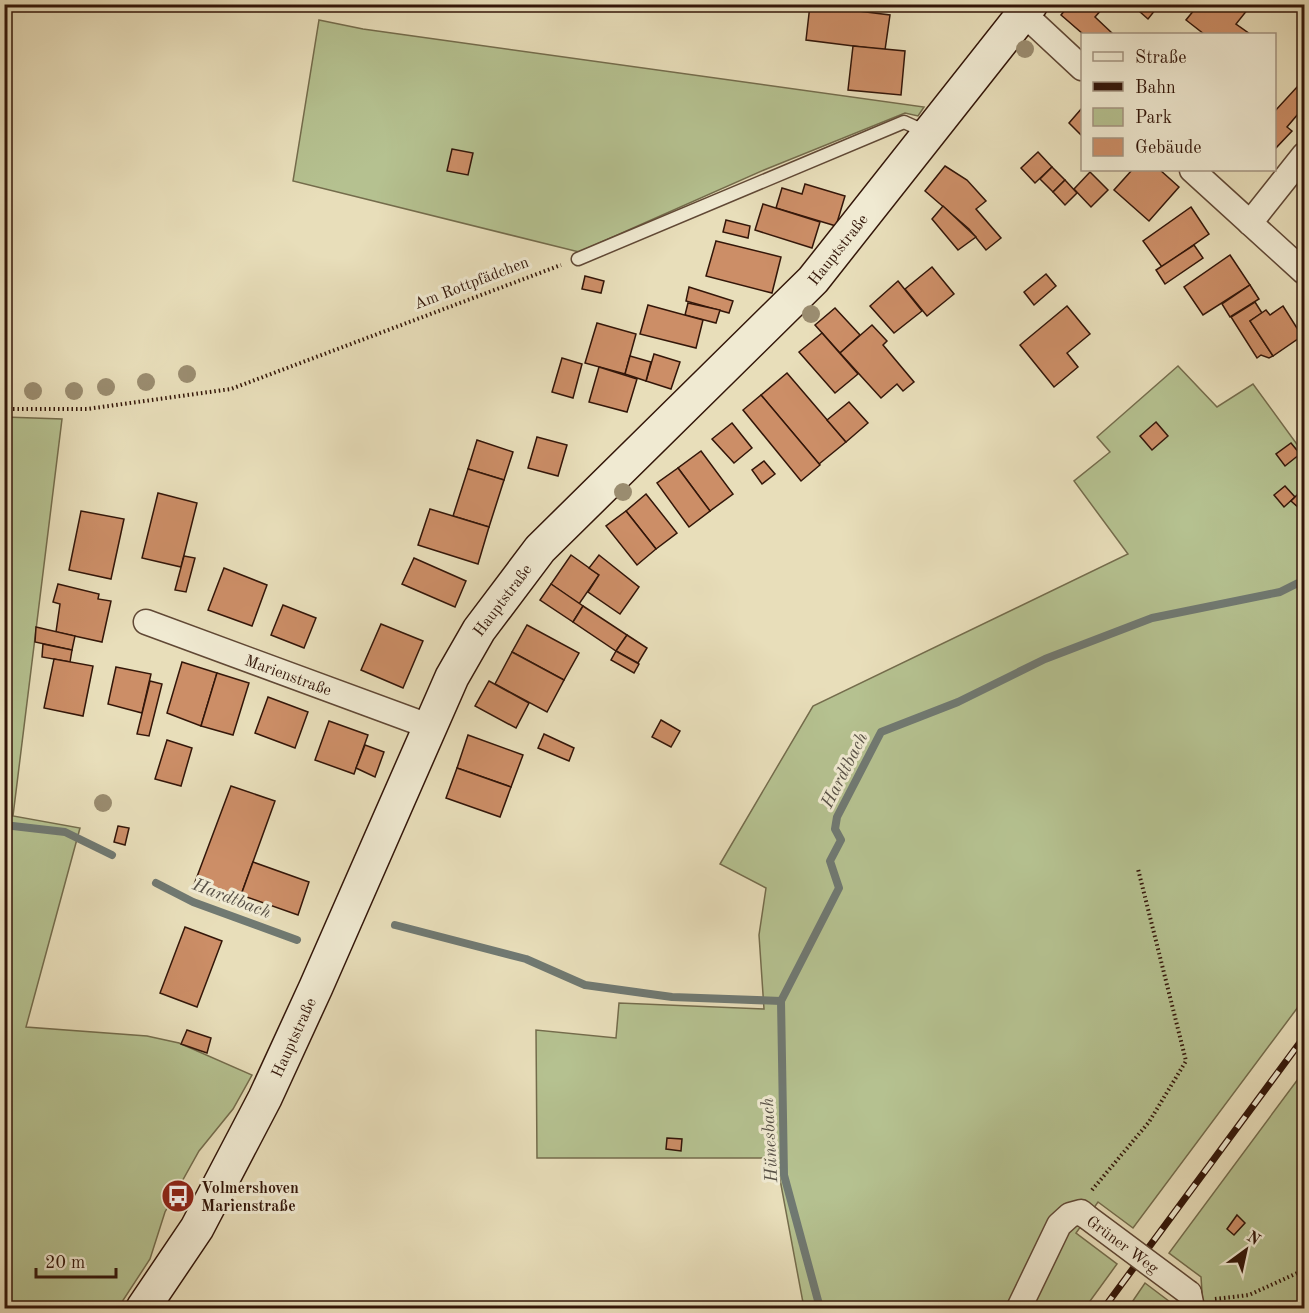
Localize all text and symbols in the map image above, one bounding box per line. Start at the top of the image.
legend [1081,33,1276,171]
text: Straße [1135,49,1186,67]
text: Bahn [1135,79,1176,97]
text: Park [1135,109,1172,127]
text: Gebäude [1135,139,1202,157]
street label: Hauptstraße [806,212,872,289]
street label: Am Rottpfädchen [412,254,532,313]
street label: Hauptstraße [471,562,536,640]
street label: Marienstraße [242,653,333,700]
water label: Hardtbach [818,730,872,812]
water label: Hardtbach [189,875,273,922]
street label: Hauptstraße [270,996,320,1080]
water label: Hünesbach [759,1097,781,1184]
bus stop icon: Volmershoven Marienstraße [160,1178,196,1214]
place label: Volmershoven Marienstraße [201,1181,299,1215]
street label: Grüner Weg [1083,1214,1161,1278]
north arrow [1216,1220,1276,1280]
text: N [1244,1229,1263,1250]
scale bar [36,1241,116,1279]
text: 20 m [45,1254,85,1272]

